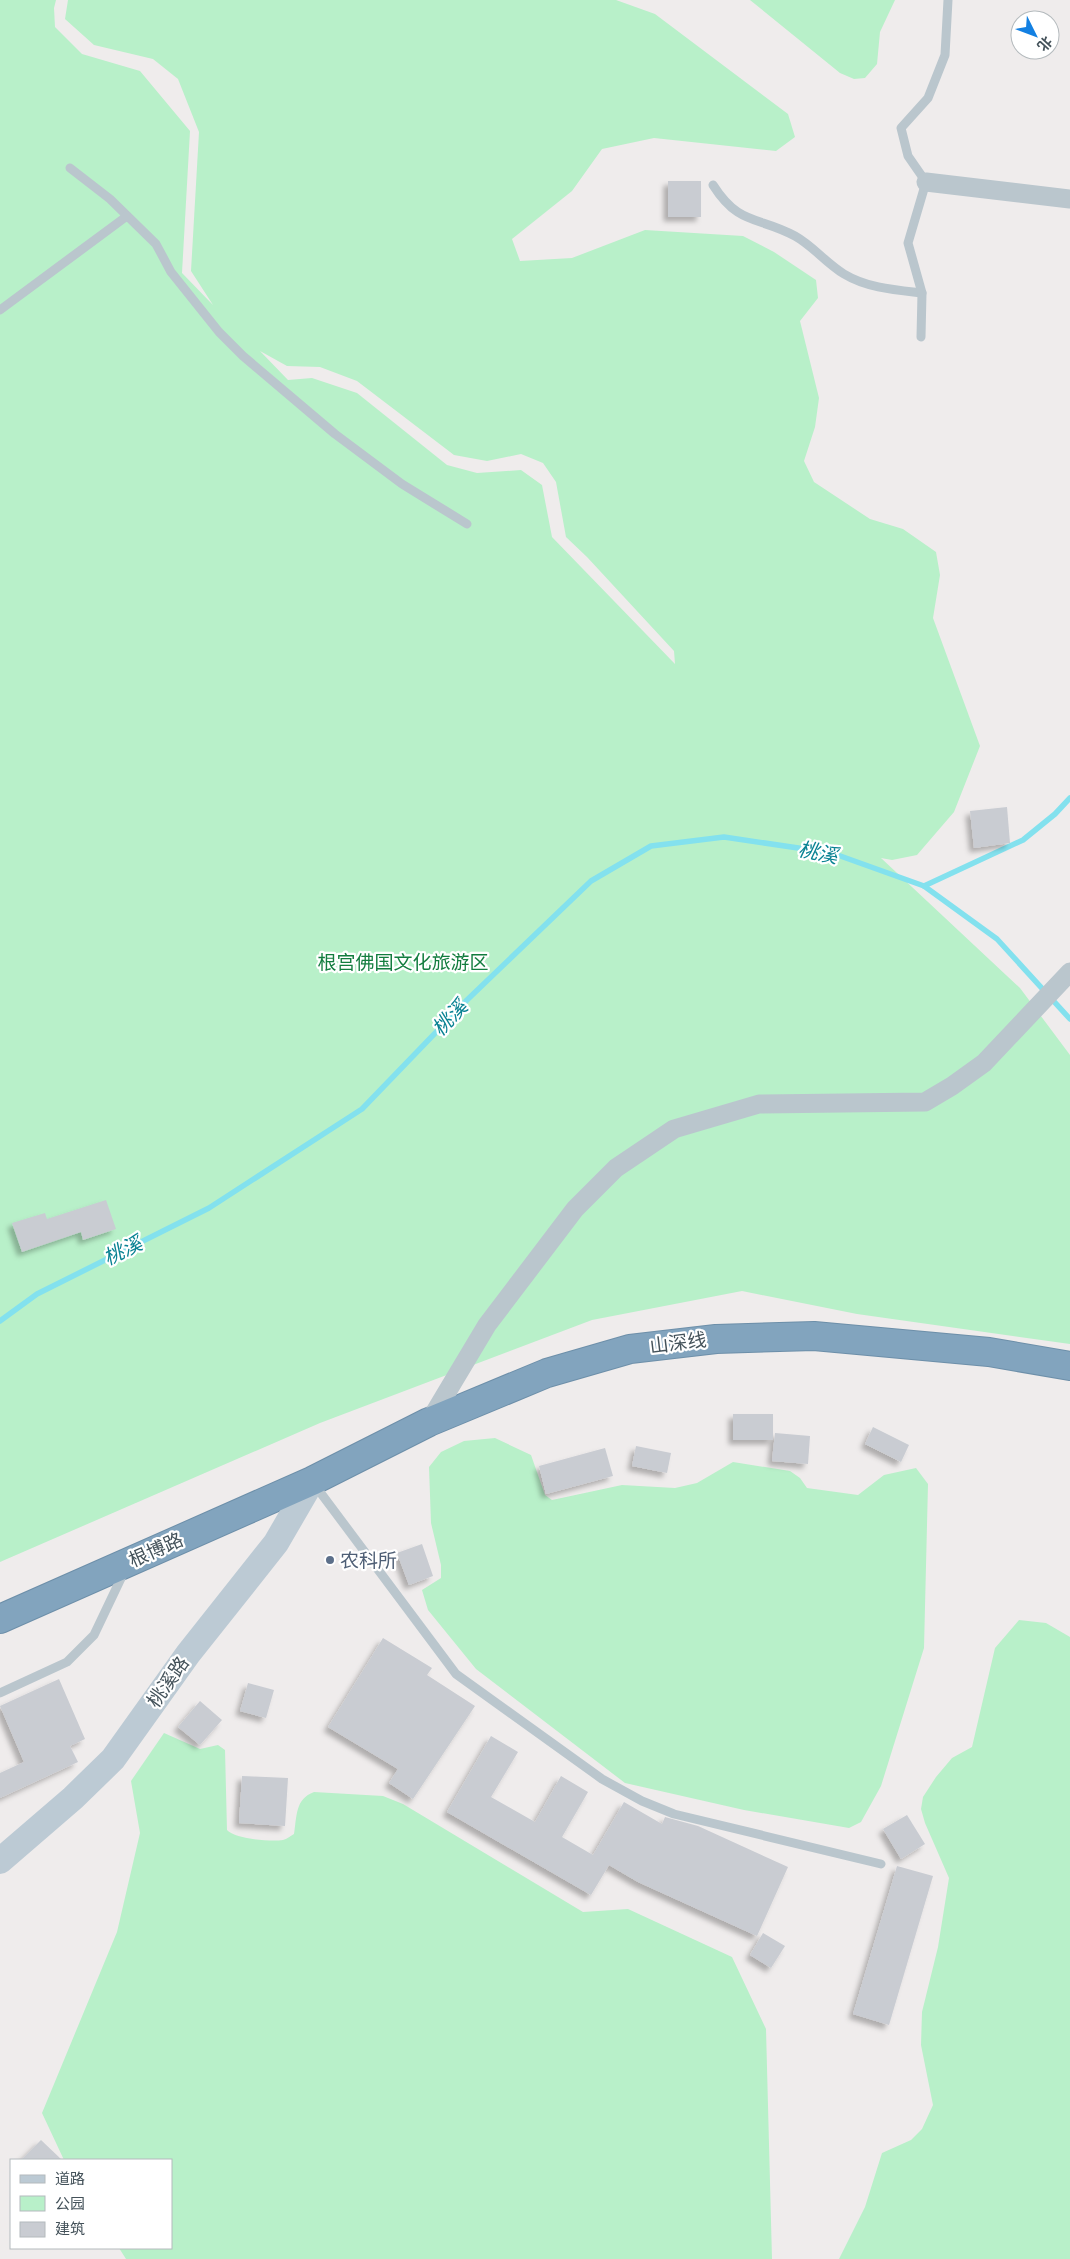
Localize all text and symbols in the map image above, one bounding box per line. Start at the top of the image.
north arrow [1010,10,1060,60]
text: 北 [1033,32,1057,56]
water label: 桃溪 [796,835,842,871]
park label: 根宫佛国文化旅游区 [317,949,489,976]
water label: 桃溪 [426,992,476,1042]
water label: 桃溪 [99,1228,149,1273]
street label: 山深线 [648,1326,708,1360]
street label: 根博路 [124,1526,188,1574]
place label: 农科所 [340,1547,397,1574]
marker: 农科所 [324,1554,336,1566]
street label: 桃溪路 [141,1651,195,1713]
legend [10,2159,172,2249]
text: 道路 [55,2168,85,2190]
text: 公园 [55,2193,85,2215]
text: 建筑 [55,2218,85,2240]

